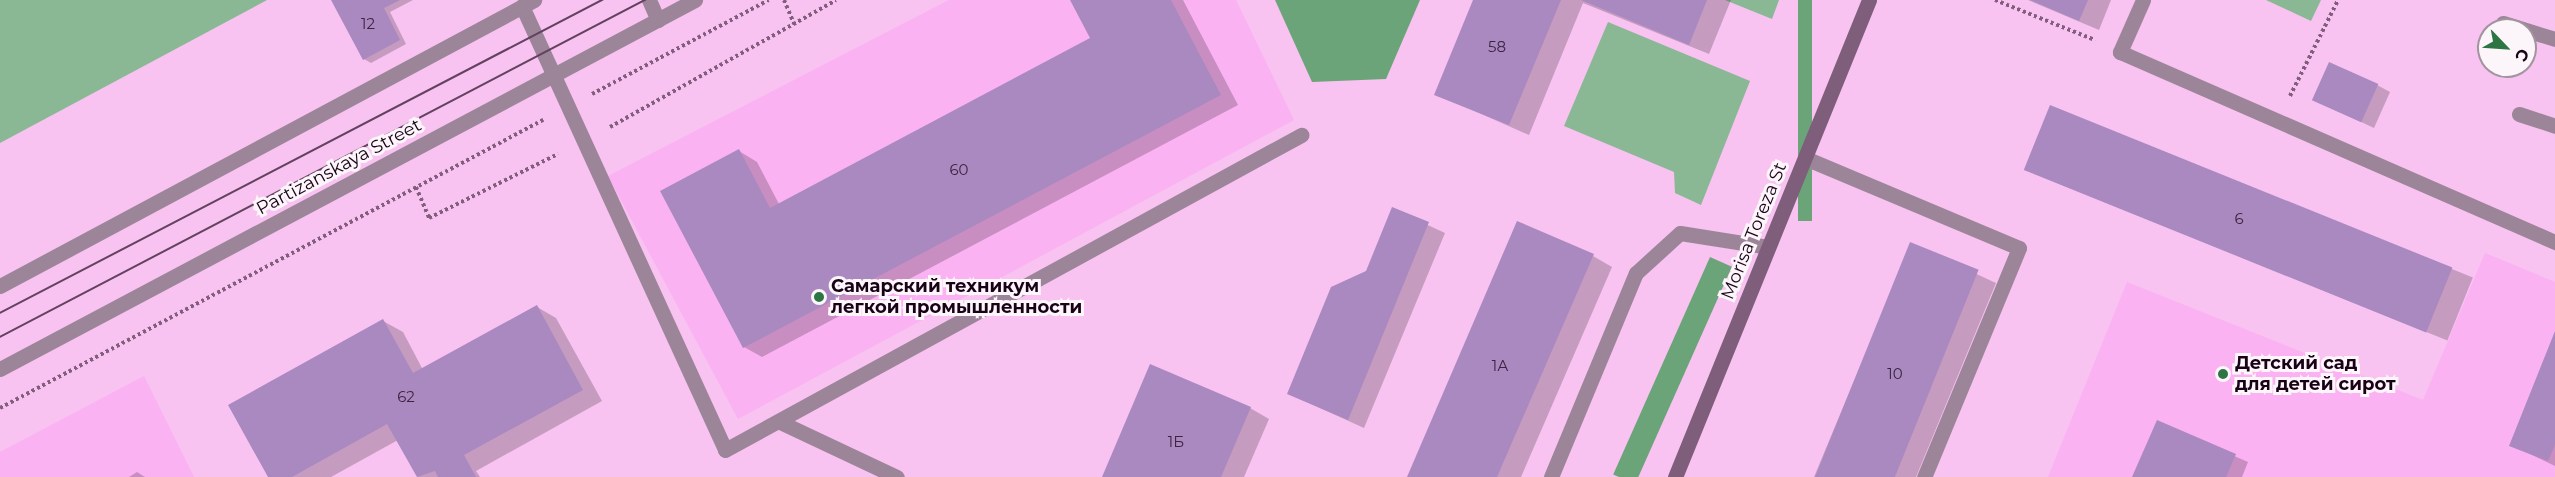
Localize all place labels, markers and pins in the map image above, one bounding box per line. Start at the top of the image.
place label: Самарский техникум легкой промышленности [831,276,1082,318]
marker: Самарский техникум легкой промышленности [812,290,826,304]
place label: Детский сад для детей сирот [2235,353,2396,395]
marker: Детский сад для детей сирот [2216,367,2230,381]

